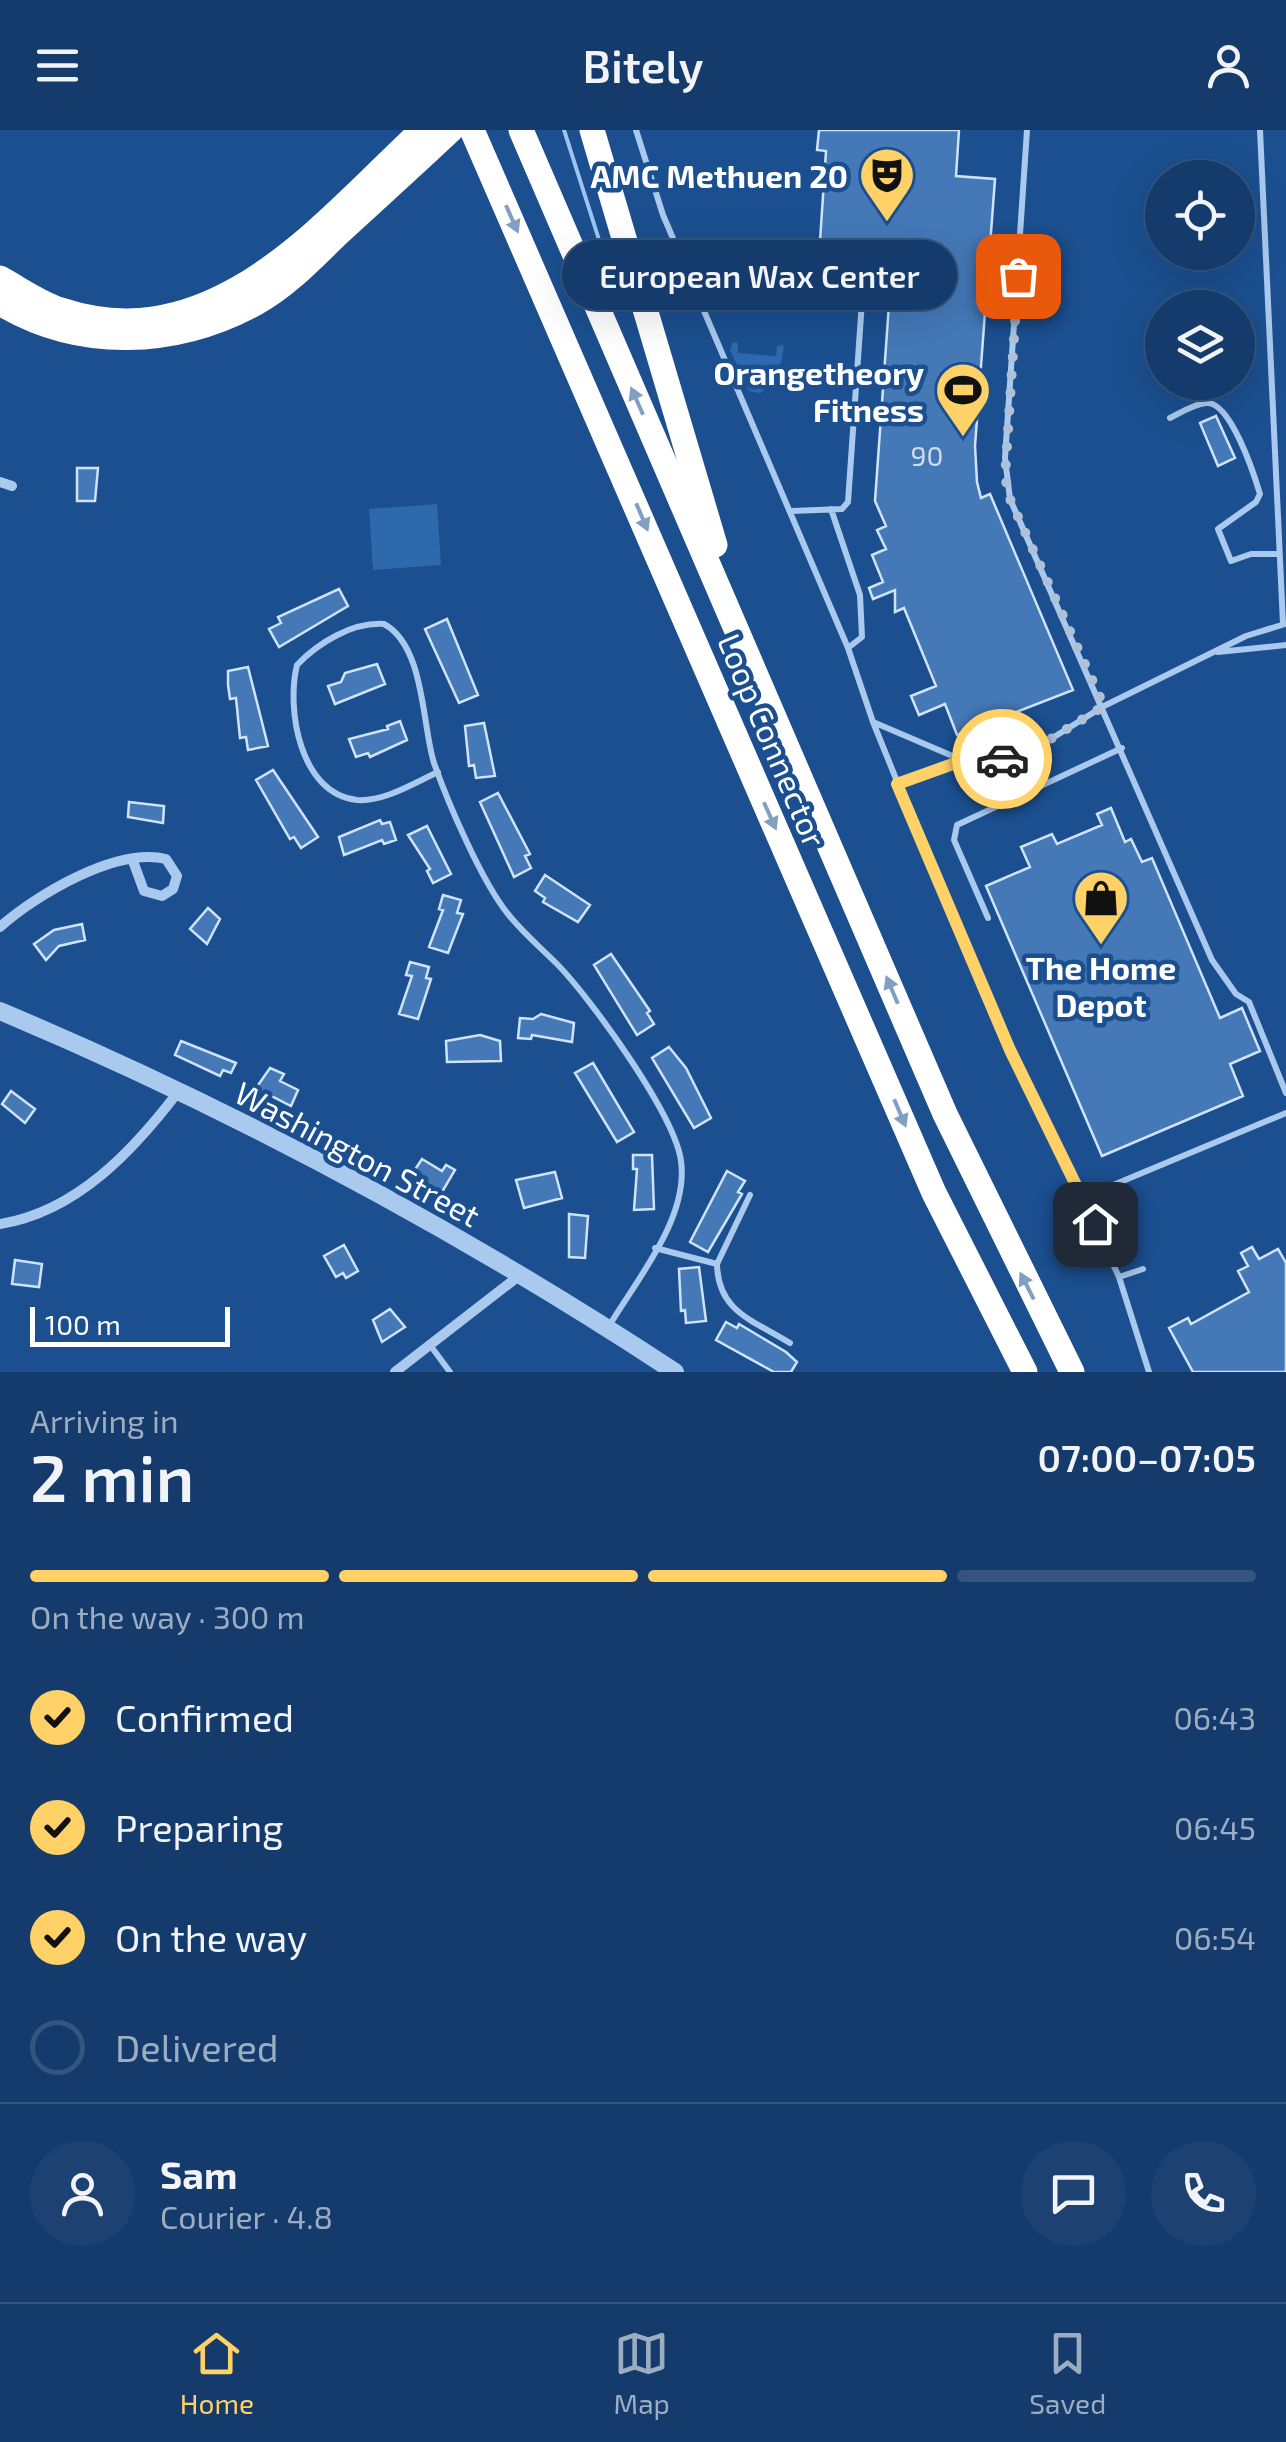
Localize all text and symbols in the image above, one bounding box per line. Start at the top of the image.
icon: menu [30,38,85,93]
text: Bitely [583,38,703,92]
icon: person [1201,38,1256,93]
theatre icon: AMC Methuen 20 [857,145,917,224]
place label: AMC Methuen 20 [590,156,848,194]
map controls [1145,160,1255,400]
button: locate [1145,160,1255,270]
one-way arrow [504,204,520,234]
pin [976,234,1061,319]
callout: European Wax Center [563,241,958,311]
icon: bag [991,249,1046,304]
text: European Wax Center [599,256,920,294]
button: layers [1145,290,1255,400]
place label: Orangetheory Fitness [713,353,924,428]
sports icon: Orangetheory Fitness [933,360,993,439]
one-way arrow [629,386,645,416]
house number: 90 [911,438,943,472]
one-way arrow [634,502,650,532]
street label: Loop Connector [711,628,835,853]
courier [952,709,1052,809]
icon: car [975,732,1030,787]
one-way arrow [762,801,778,831]
shop icon: The Home Depot [1071,868,1131,947]
place label: The Home Depot [1026,948,1176,1023]
one-way arrow [884,975,900,1005]
street label: Washington Street [229,1072,487,1234]
one-way arrow [892,1099,908,1128]
pin [1053,1182,1138,1267]
icon: home [1068,1197,1123,1252]
one-way arrow [1019,1271,1036,1300]
scale bar [30,1302,230,1346]
text: 100 m [45,1307,121,1341]
text: Arriving in [30,1401,179,1439]
text: 07:00–07:05 [1037,1434,1256,1480]
text: 2 min [30,1437,194,1515]
text: On the way · 300 m [30,1597,304,1635]
icon: check [30,1690,85,1745]
text: Confirmed [115,1694,294,1740]
text: 06:43 [1173,1698,1256,1736]
icon: check [30,1800,85,1855]
text: Preparing [115,1804,283,1850]
text: 06:45 [1174,1808,1256,1846]
icon: check [30,1910,85,1965]
text: On the way [115,1914,307,1960]
text: 06:54 [1174,1918,1256,1956]
text: Delivered [115,2024,279,2070]
button: person [30,2141,135,2246]
button: chat [1021,2141,1126,2246]
button: phone [1151,2141,1256,2246]
text: Sam [160,2151,237,2197]
text: Courier · 4.8 [160,2197,333,2235]
tab: Home [180,2326,254,2420]
tab: Map [614,2326,670,2420]
tab: Saved [1029,2326,1106,2420]

